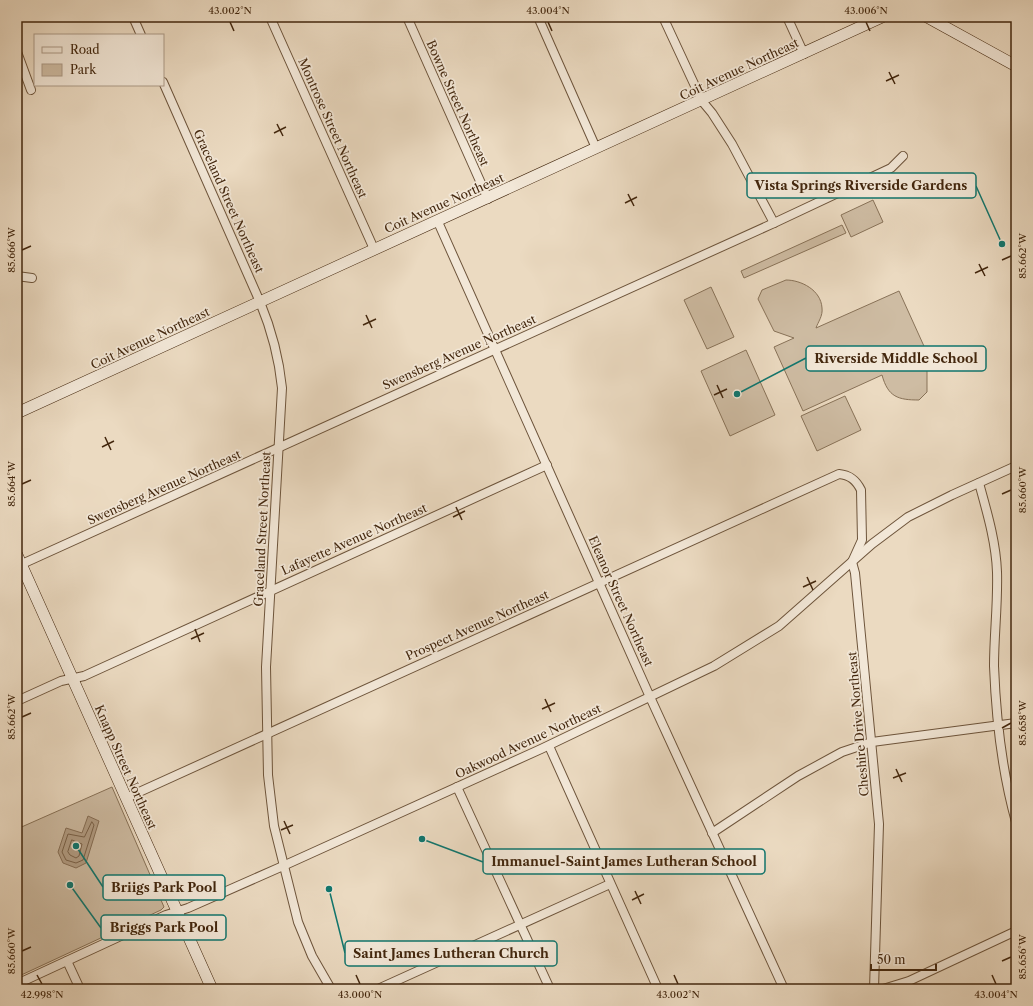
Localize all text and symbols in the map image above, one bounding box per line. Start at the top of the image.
text: 43.002°N [208,4,252,17]
text: 43.004°N [526,4,570,17]
text: 43.006°N [844,4,888,17]
legend [34,34,164,86]
street label: Coit Avenue Northeast [677,35,801,103]
street label: Bowne Street Northeast [423,38,493,169]
text: Road [70,42,100,57]
street label: Montrose Street Northeast [295,56,371,201]
text: Park [70,62,97,77]
street label: Graceland Street Northeast [191,127,268,276]
street label: Coit Avenue Northeast [382,170,507,236]
callout: Vista Springs Riverside Gardens [747,173,976,198]
text: Vista Springs Riverside Gardens [754,177,967,193]
text: 85.666°W [5,226,18,273]
text: 85.662°W [1016,232,1029,279]
street label: Coit Avenue Northeast [88,304,212,372]
street label: Swensberg Avenue Northeast [380,311,539,393]
callout: Riverside Middle School [806,346,986,371]
text: Riverside Middle School [814,350,978,366]
street label: Swensberg Avenue Northeast [85,446,244,528]
street label: Graceland Street Northeast [250,450,274,607]
text: 85.664°W [5,460,18,507]
text: 85.660°W [1016,466,1029,513]
street label: Lafayette Avenue Northeast [279,500,430,578]
street label: Eleanor Street Northeast [585,533,657,669]
street label: Prospect Avenue Northeast [403,586,551,663]
street label: Cheshire Drive Northeast [844,650,872,797]
text: 85.662°W [5,693,18,740]
text: 85.658°W [1016,699,1029,746]
street label: Oakwood Avenue Northeast [453,700,604,781]
street label: Knapp Street Northeast [92,702,161,832]
callout: Immanuel-Saint James Lutheran School [483,849,765,874]
text: Immanuel-Saint James Lutheran School [491,853,757,869]
callout: Briigs Park Pool [103,875,225,900]
text: Briigs Park Pool [111,879,217,895]
callout: Briggs Park Pool [101,915,226,940]
text: Briggs Park Pool [110,919,219,935]
text: 85.660°W [5,927,18,974]
text: 85.656°W [1016,933,1029,980]
callout: Saint James Lutheran Church [345,941,557,966]
text: Saint James Lutheran Church [353,945,549,961]
scale bar [871,946,936,972]
text: 50 m [877,952,906,967]
text: 42.998°N [20,988,64,1001]
text: 43.000°N [338,988,382,1001]
text: 43.002°N [656,988,700,1001]
text: 43.004°N [974,988,1018,1001]

